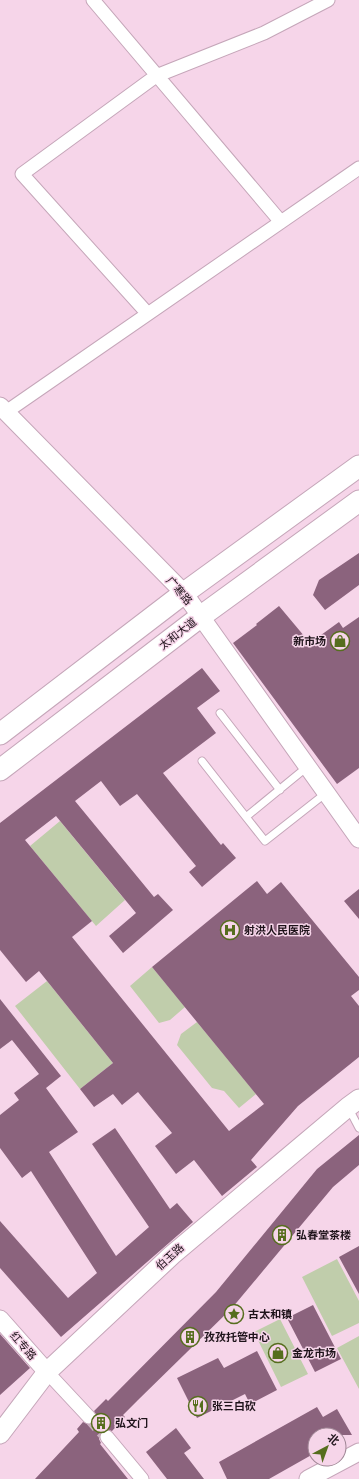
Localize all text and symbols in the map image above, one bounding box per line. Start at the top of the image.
street label: 广寒路 [163,574,195,608]
street label: 太和大道 [157,615,199,653]
shop icon: 新市场 [329,630,351,652]
place label: 新市场 [293,635,326,648]
hospital icon: 射洪人民医院 [219,919,241,941]
place label: 射洪人民医院 [244,924,310,937]
building icon: 弘春堂茶楼 [271,1224,293,1246]
place label: 弘春堂茶楼 [296,1229,351,1242]
street label: 伯玉路 [153,1241,187,1273]
place icon: 古太和镇 [223,1303,245,1325]
place label: 古太和镇 [248,1308,292,1321]
building icon: 孜孜托管中心 [179,1326,201,1348]
street label: 红专路 [7,1329,39,1363]
place label: 孜孜托管中心 [204,1331,270,1344]
shop icon: 金龙市场 [267,1342,289,1364]
place label: 金龙市场 [292,1347,336,1360]
restaurant icon: 张三白砍 [187,1395,209,1417]
place label: 张三白砍 [212,1400,256,1413]
building icon: 弘文门 [90,1412,112,1434]
place label: 弘文门 [115,1417,148,1430]
north arrow [307,1427,347,1467]
text: 北 [325,1431,342,1448]

